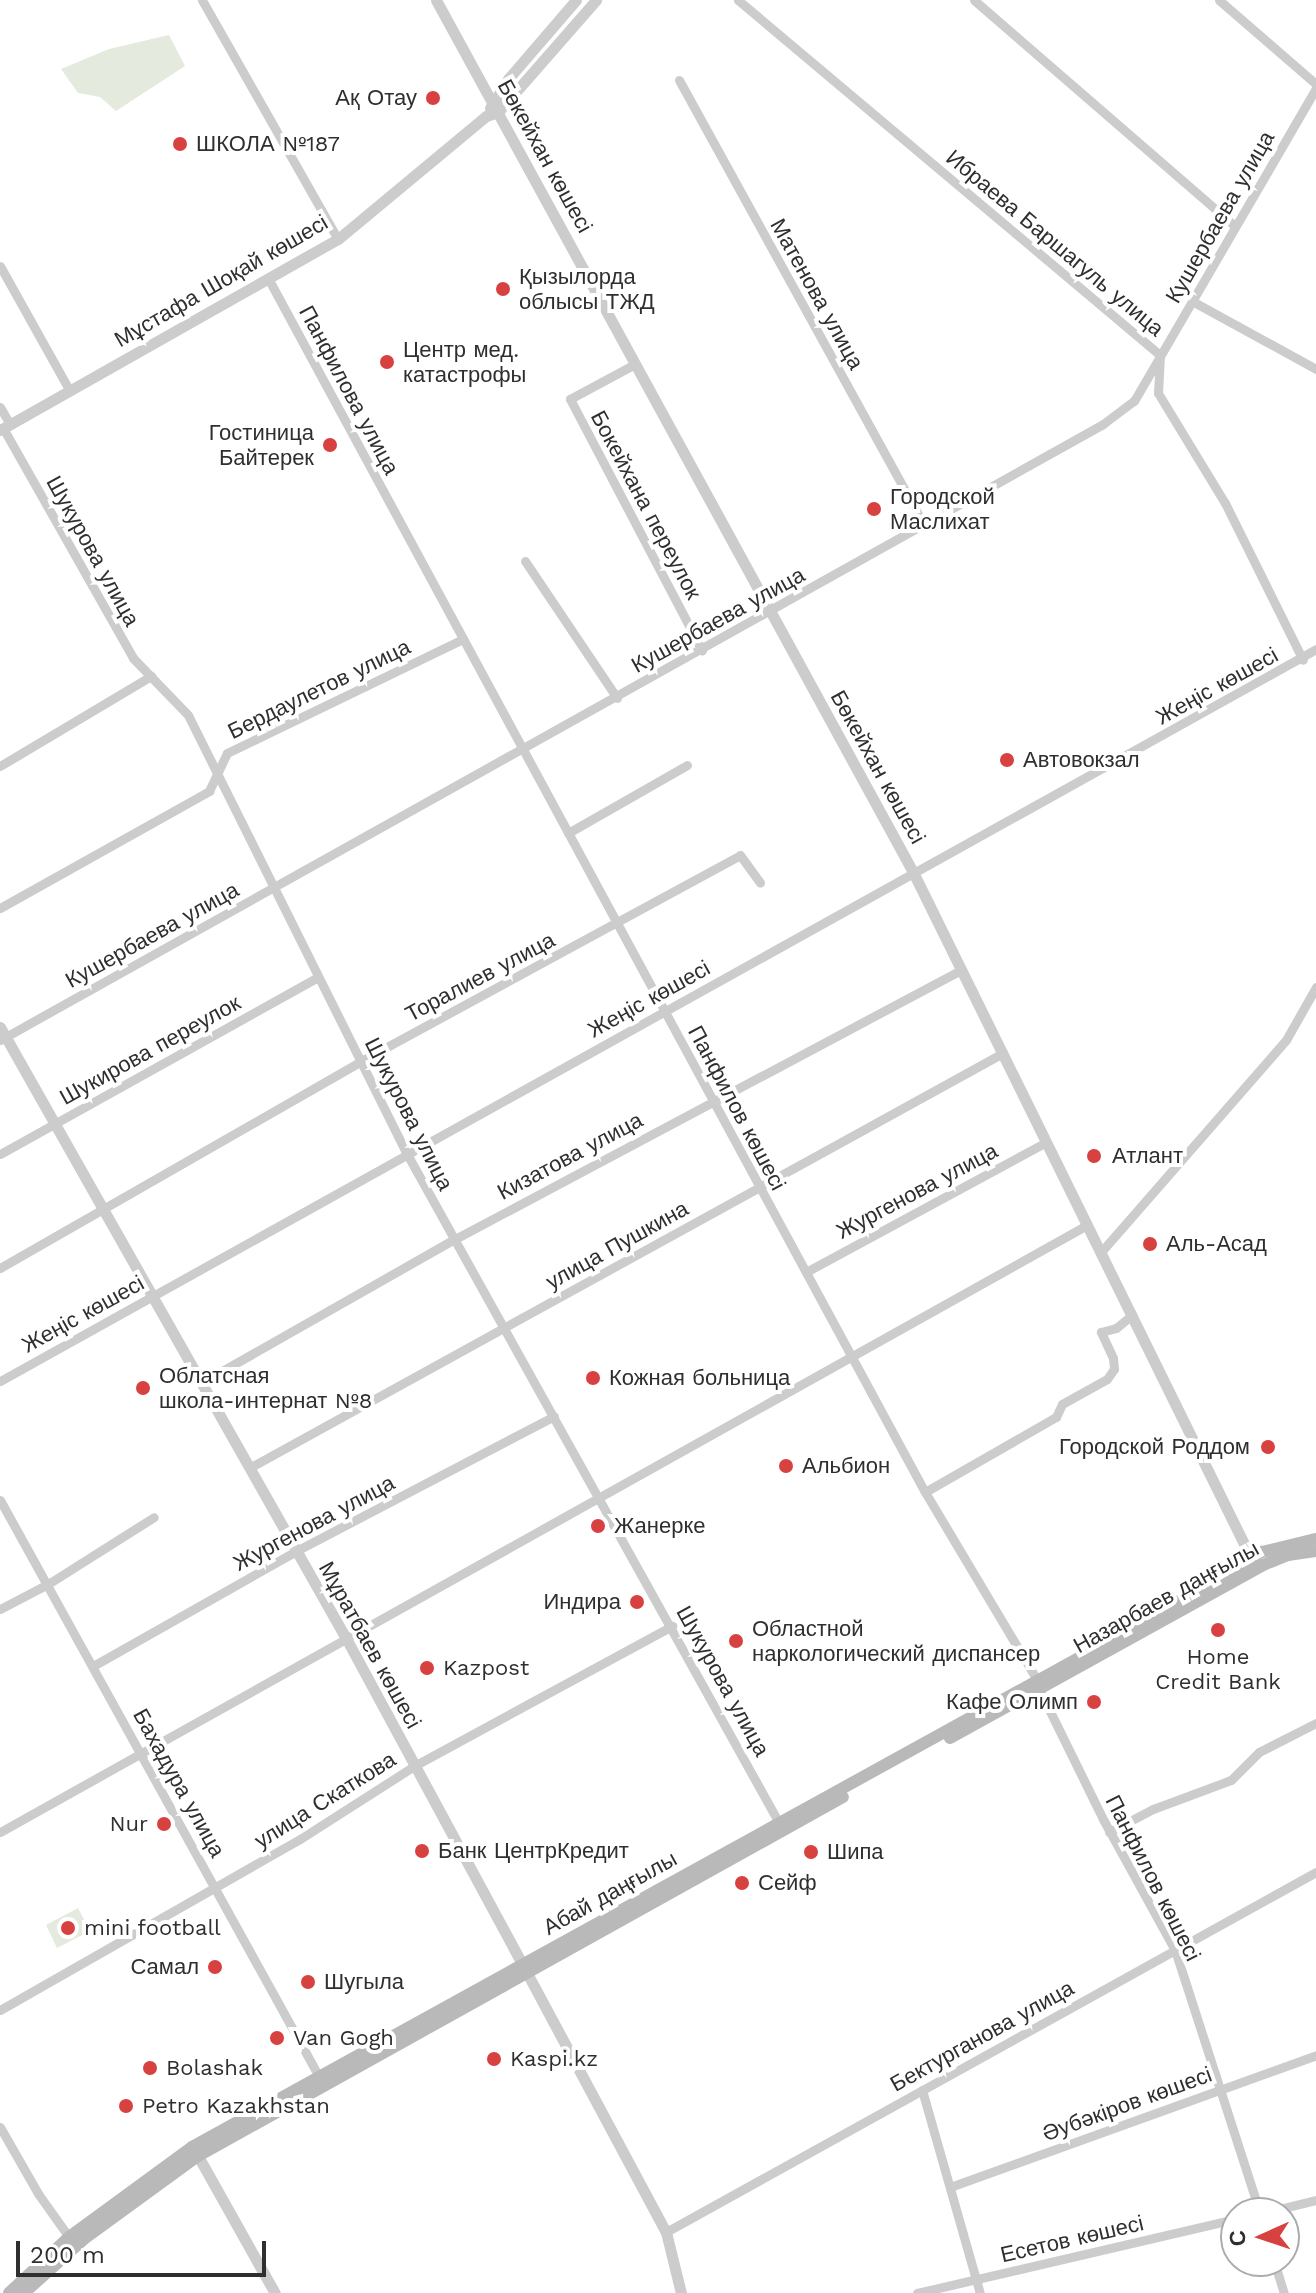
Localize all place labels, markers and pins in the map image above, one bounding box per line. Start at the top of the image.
place label: Ақ Отау [335,85,417,111]
marker: Ақ Отау [424,89,442,107]
place label: ШКОЛА №187 [196,131,340,157]
marker: ШКОЛА №187 [171,135,189,153]
place label: Қызылорда облысы ТЖД [519,263,655,314]
marker: Қызылорда облысы ТЖД [494,280,512,298]
place label: Центр мед. катастрофы [403,336,526,388]
marker: Центр мед. катастрофы [378,353,396,371]
place label: Гостиница Байтерек [209,419,314,470]
marker: Гостиница Байтерек [321,436,339,454]
place label: Городской Маслихат [890,483,995,534]
marker: Городской Маслихат [865,500,883,518]
place label: Автовокзал [1023,747,1140,773]
marker: Автовокзал [998,751,1016,769]
place label: Атлант [1112,1143,1183,1169]
marker: Атлант [1083,1145,1105,1167]
place label: Аль-Асад [1166,1231,1267,1257]
marker: Аль-Асад [1141,1235,1159,1253]
place label: Облатсная школа-интернат №8 [159,1362,372,1414]
place label: Кожная больница [609,1365,790,1391]
marker: Кожная больница [584,1369,602,1387]
marker: Облатсная школа-интернат №8 [134,1379,152,1397]
place label: Городской Роддом [1059,1434,1250,1460]
marker: Городской Роддом [1257,1436,1279,1458]
place label: Альбион [802,1453,890,1479]
marker: Альбион [777,1457,795,1475]
place label: Жанерке [614,1513,706,1539]
marker: Жанерке [589,1517,607,1535]
place label: Индира [543,1589,621,1615]
marker: Индира [628,1593,646,1611]
place label: Областной наркологический диспансер [752,1615,1040,1666]
marker: Home Credit Bank [1209,1621,1227,1639]
marker: Областной наркологический диспансер [727,1632,745,1650]
place label: Home Credit Bank [1155,1643,1281,1694]
place label: Kazpost [443,1655,529,1681]
marker: Kazpost [418,1659,436,1677]
place label: Кафе Олимп [946,1689,1078,1715]
marker: Кафе Олимп [1085,1693,1103,1711]
place label: Nur [109,1811,148,1837]
marker: Nur [155,1815,173,1833]
place label: Банк ЦентрКредит [438,1838,629,1864]
place label: Шипа [827,1839,884,1865]
marker: Банк ЦентрКредит [413,1842,431,1860]
marker: Шипа [802,1843,820,1861]
place label: Сейф [758,1870,817,1896]
marker: Сейф [733,1874,751,1892]
place label: mini football [84,1915,221,1941]
marker: mini football [59,1919,77,1937]
place label: Самал [130,1954,199,1980]
marker: Самал [206,1958,224,1976]
place label: Шугыла [324,1969,404,1995]
marker: Шугыла [299,1973,317,1991]
place label: Van Gogh [293,2025,394,2051]
marker: Van Gogh [268,2029,286,2047]
place label: Kaspi.kz [510,2046,598,2072]
marker: Kaspi.kz [485,2050,503,2068]
place label: Bolashak [166,2055,263,2081]
marker: Bolashak [141,2059,159,2077]
place label: Petro Kazakhstan [142,2093,330,2119]
marker: Petro Kazakhstan [117,2097,135,2115]

